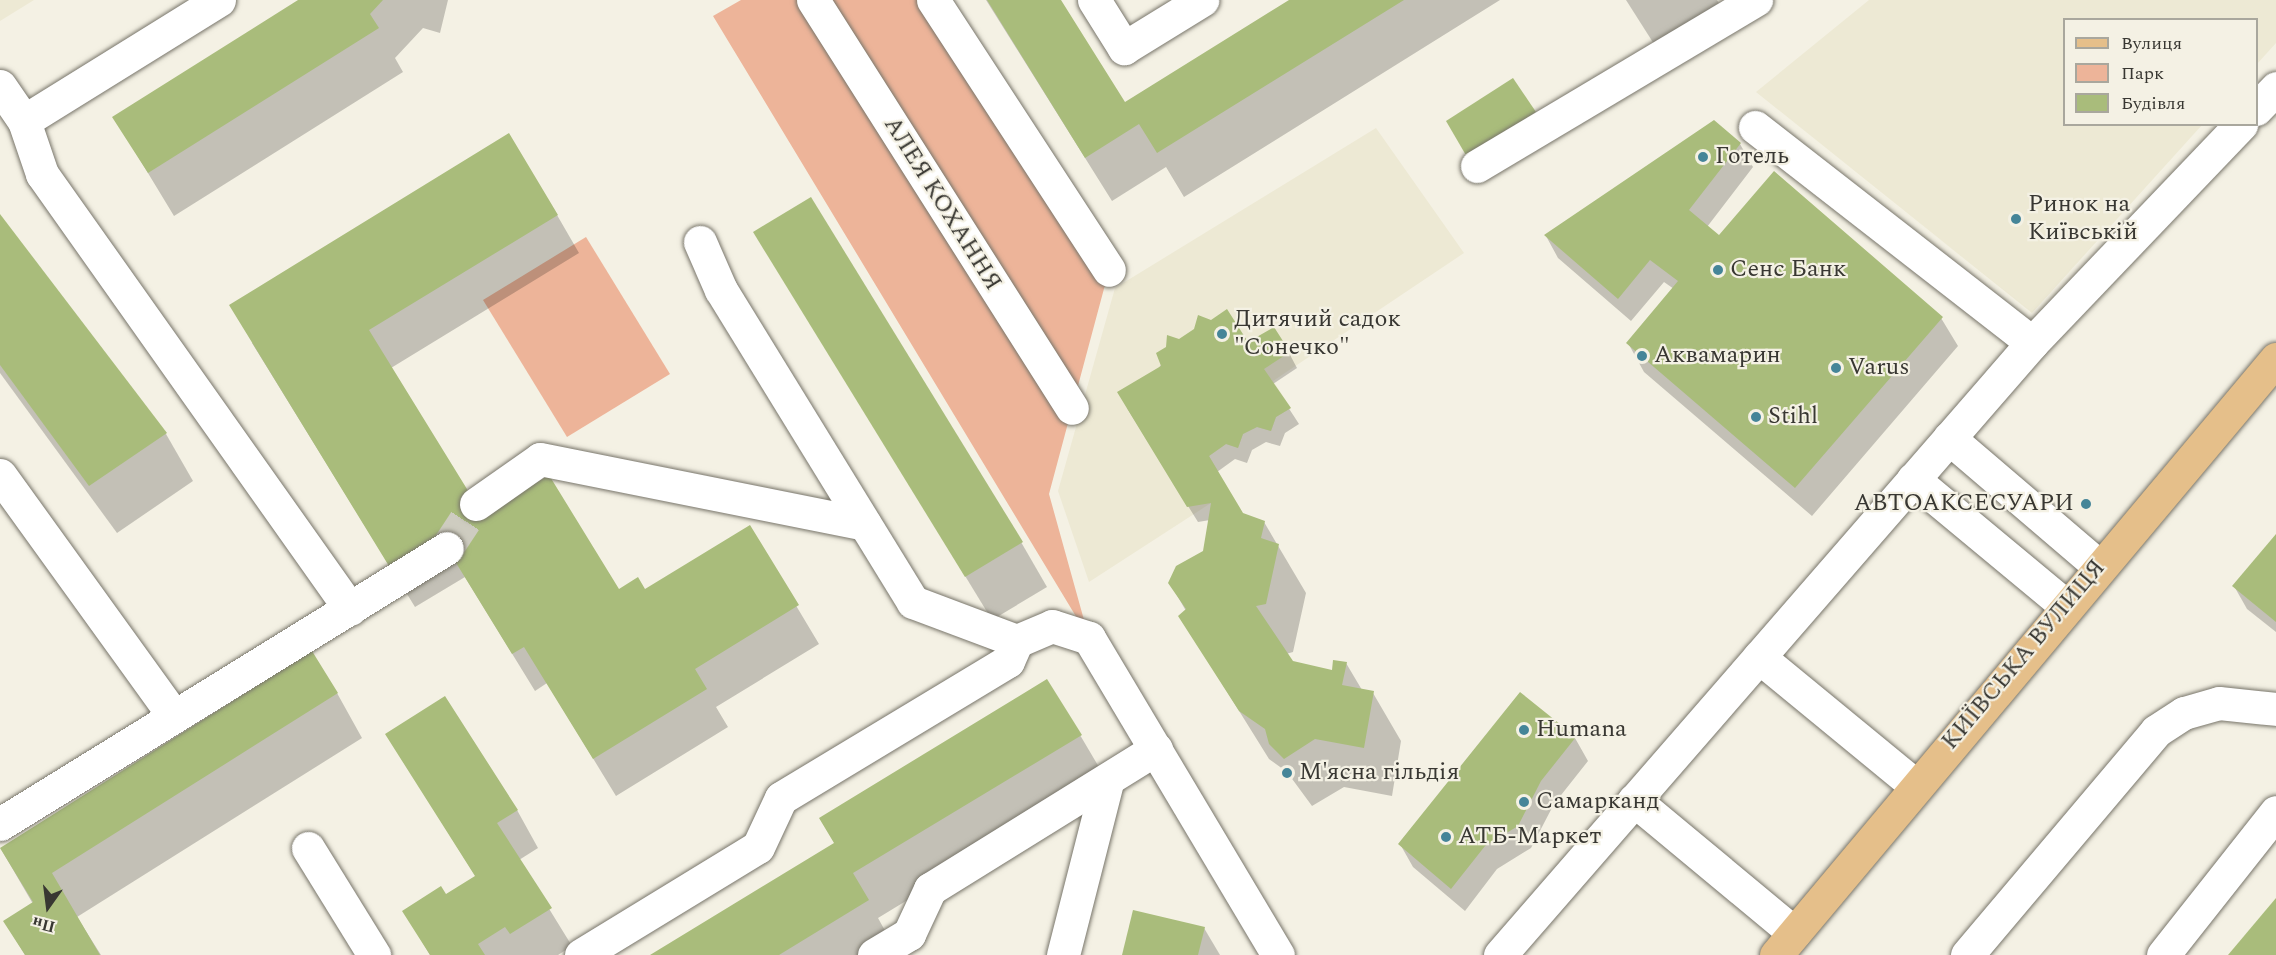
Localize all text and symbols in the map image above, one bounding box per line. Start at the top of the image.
legend [2063,18,2258,126]
text: Вулиця [2121,30,2182,57]
text: Парк [2121,60,2164,87]
text: Будівля [2121,90,2185,117]
street label: АЛЕЯ КОХАННЯ [877,112,1007,296]
place label: Готель [1715,143,1789,171]
marker: Готель [1696,150,1710,164]
place label: Ринок на Київській [2028,191,2138,247]
marker: Ринок на Київській [2009,212,2023,226]
place label: Сенс Банк [1730,256,1846,284]
marker: Сенс Банк [1711,263,1725,277]
place label: Дитячий садок "Сонечко" [1234,306,1401,362]
marker: Дитячий садок "Сонечко" [1215,327,1229,341]
place label: Аквамарин [1654,342,1781,370]
marker: Аквамарин [1635,349,1649,363]
place label: Varus [1848,354,1910,382]
marker: Varus [1829,361,1843,375]
place label: Stihl [1768,403,1818,431]
marker: Stihl [1749,410,1763,424]
place label: АВТОАКСЕСУАРИ [1854,490,2074,518]
marker: АВТОАКСЕСУАРИ [2079,497,2093,511]
street label: КИЇВСЬКА ВУЛИЦЯ [1936,554,2112,756]
place label: Humana [1536,716,1627,744]
marker: Humana [1517,723,1531,737]
place label: М'ясна гільдія [1299,759,1459,787]
marker: М'ясна гільдія [1280,766,1294,780]
place label: Самарканд [1536,788,1659,816]
marker: Самарканд [1517,795,1531,809]
place label: АТБ-Маркет [1458,823,1601,851]
marker: АТБ-Маркет [1439,830,1453,844]
north arrow [18,877,78,937]
text: Пн [30,910,58,939]

